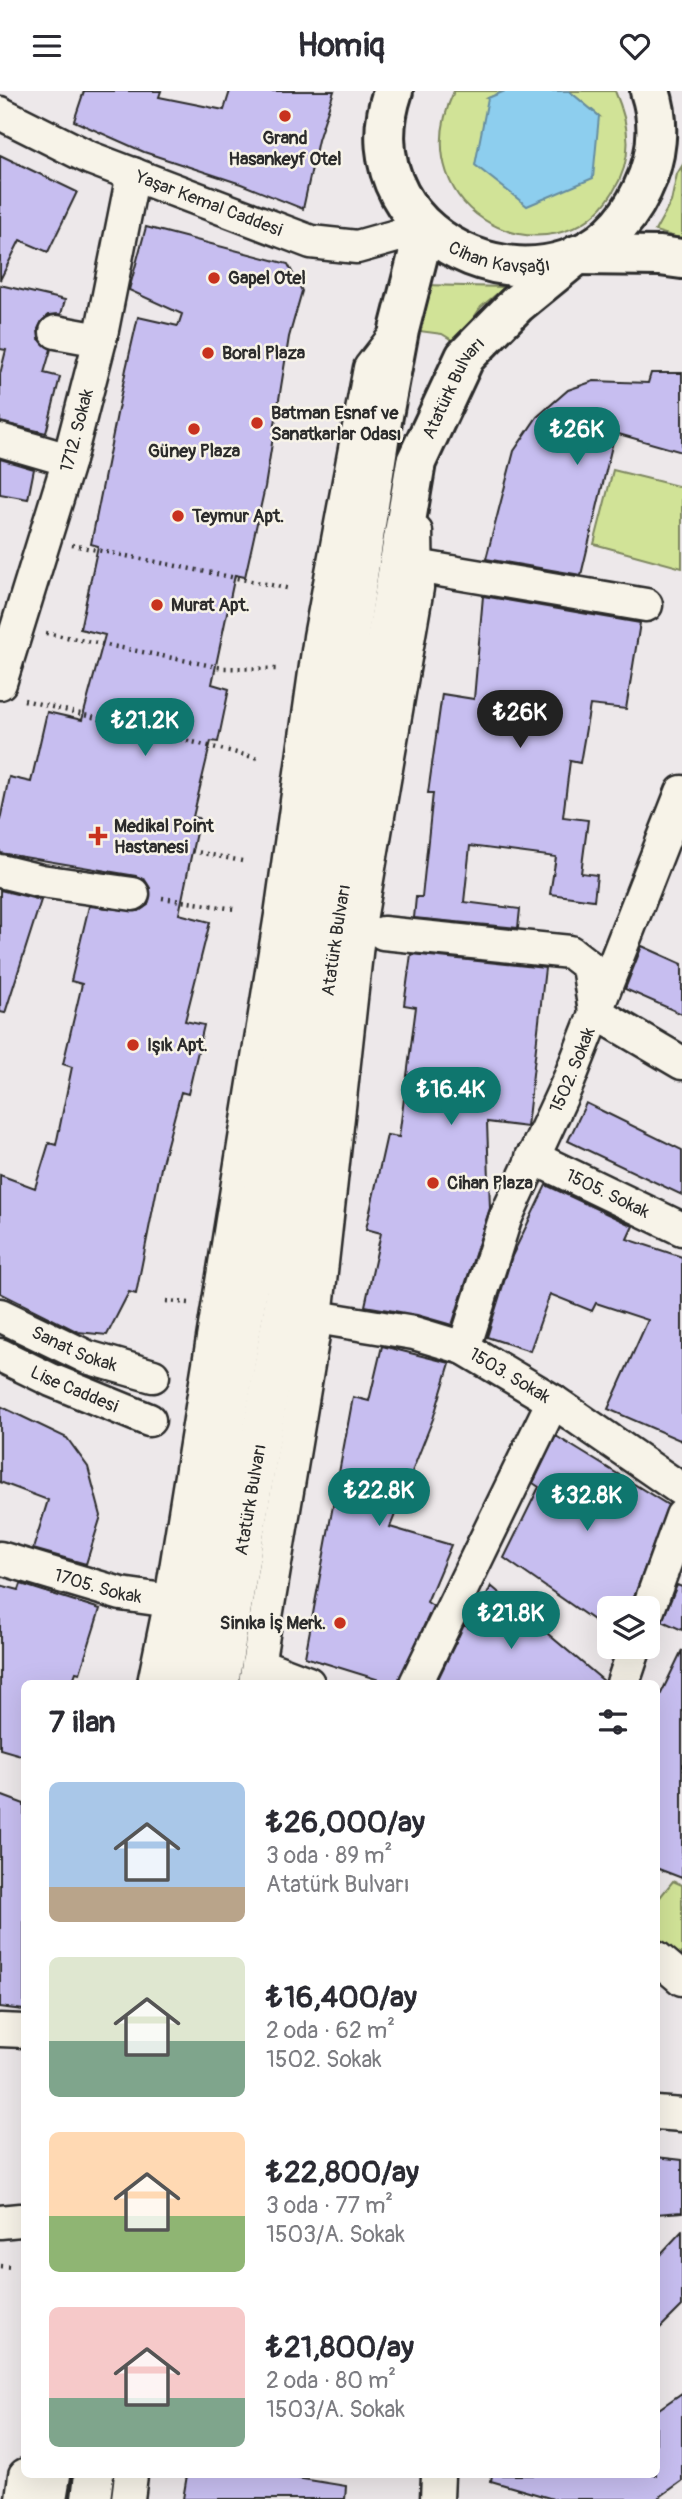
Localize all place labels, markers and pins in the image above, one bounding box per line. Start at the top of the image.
marker: Grand Hasankeyf Otel [277,108,293,124]
place label: Grand Hasankeyf Otel [229,127,341,171]
place label: Gapel Otel [228,267,306,290]
marker: Gapel Otel [206,270,222,286]
place label: Boral Plaza [222,342,306,365]
marker: Boral Plaza [200,345,216,361]
place label: Batman Esnaf ve Sanatkarlar Odası [271,402,401,446]
pin: ₺26K [536,407,618,467]
marker: Batman Esnaf ve Sanatkarlar Odası [249,415,265,431]
marker: Güney Plaza [186,421,202,437]
place label: Güney Plaza [148,440,241,463]
place label: Teymur Apt. [191,505,284,528]
marker: Teymur Apt. [170,508,186,524]
place label: Murat Apt. [171,594,250,617]
marker: Murat Apt. [149,597,165,613]
pin: ₺26K [479,691,561,750]
pin: ₺21.2K [88,699,202,758]
place label: Medikal Point Hastanesi [114,815,215,859]
marker: Medikal Point Hastanesi [88,826,108,846]
place label: Işık Apt. [147,1034,208,1057]
marker: Işık Apt. [125,1037,141,1053]
pin: ₺16.4K [394,1067,508,1127]
place label: Cihan Plaza [447,1172,534,1195]
marker: Cihan Plaza [425,1175,441,1191]
pin: ₺22.8K [322,1469,436,1528]
pin: ₺32.8K [530,1473,644,1533]
pin: ₺21.8K [454,1591,568,1651]
place label: Sinıka İş Merk. [220,1612,326,1635]
marker: Sinıka İş Merk. [332,1615,348,1631]

